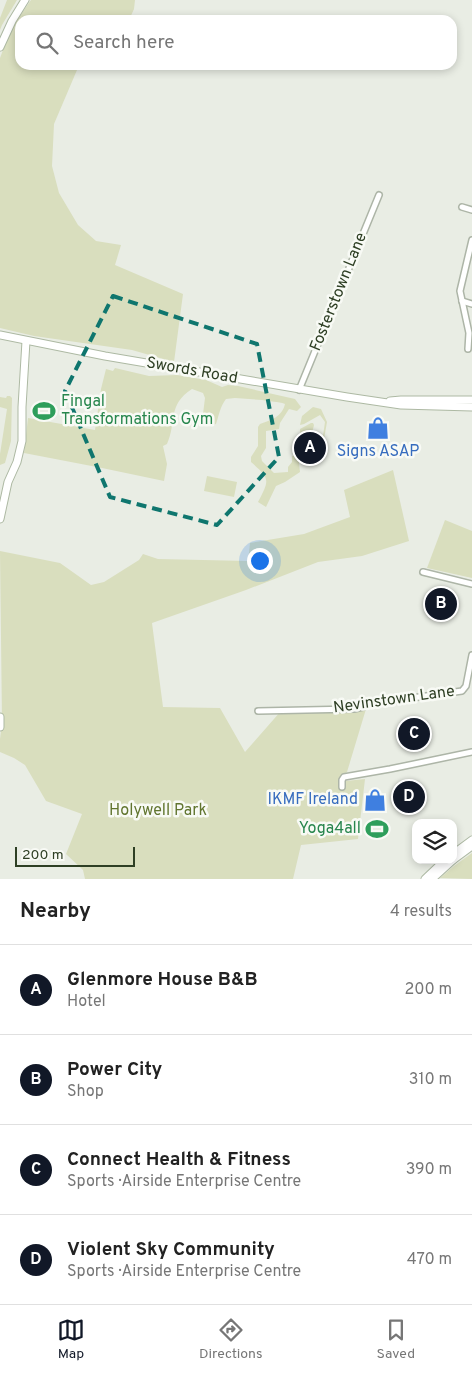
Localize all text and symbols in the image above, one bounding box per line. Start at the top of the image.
search box [15,15,457,70]
icon: search [33,29,61,57]
text: Search here [73,31,175,55]
street label: Fosterstown Lane [306,230,372,354]
street label: Swords Road [145,353,239,389]
place label: Fingal Transformations Gym [61,392,213,430]
sports icon: Fingal Transformations Gym [31,398,57,424]
shop icon: Signs ASAP [365,415,391,441]
pin: A [294,429,326,467]
place label: Signs ASAP [337,442,419,462]
your location [247,548,273,574]
pin: B [425,585,457,623]
street label: Nevinstown Lane [332,682,456,718]
pin: C [398,715,430,753]
pin: D [393,778,425,816]
shop icon: IKMF Ireland [362,787,388,813]
place label: IKMF Ireland [267,790,358,810]
park label: Holywell Park [109,801,207,821]
sports icon: Yoga4all [364,816,390,842]
place label: Yoga4all [299,819,361,839]
map controls [412,819,457,864]
button: layers [412,819,457,864]
scale bar [15,844,135,867]
text: 200 m [22,847,64,864]
text: Nearby [20,898,91,925]
text: 4 results [390,902,452,922]
text: Glenmore House B&B [67,968,258,992]
text: A [30,980,42,1000]
text: 200 m [404,980,452,1000]
text: Hotel [67,992,106,1012]
text: Power City [67,1058,162,1082]
text: B [30,1070,42,1090]
text: 310 m [409,1070,452,1090]
text: Shop [67,1082,104,1102]
text: Connect Health & Fitness [67,1148,291,1172]
text: C [31,1160,41,1180]
text: 390 m [406,1160,452,1180]
text: Sports · Airside Enterprise Centre [67,1172,301,1192]
text: Violent Sky Community [67,1238,275,1262]
text: D [30,1250,42,1270]
text: 470 m [407,1250,452,1270]
text: Sports · Airside Enterprise Centre [67,1262,301,1282]
tab: Map [57,1316,85,1363]
tab: Directions [199,1316,263,1363]
tab: Saved [377,1316,415,1363]

